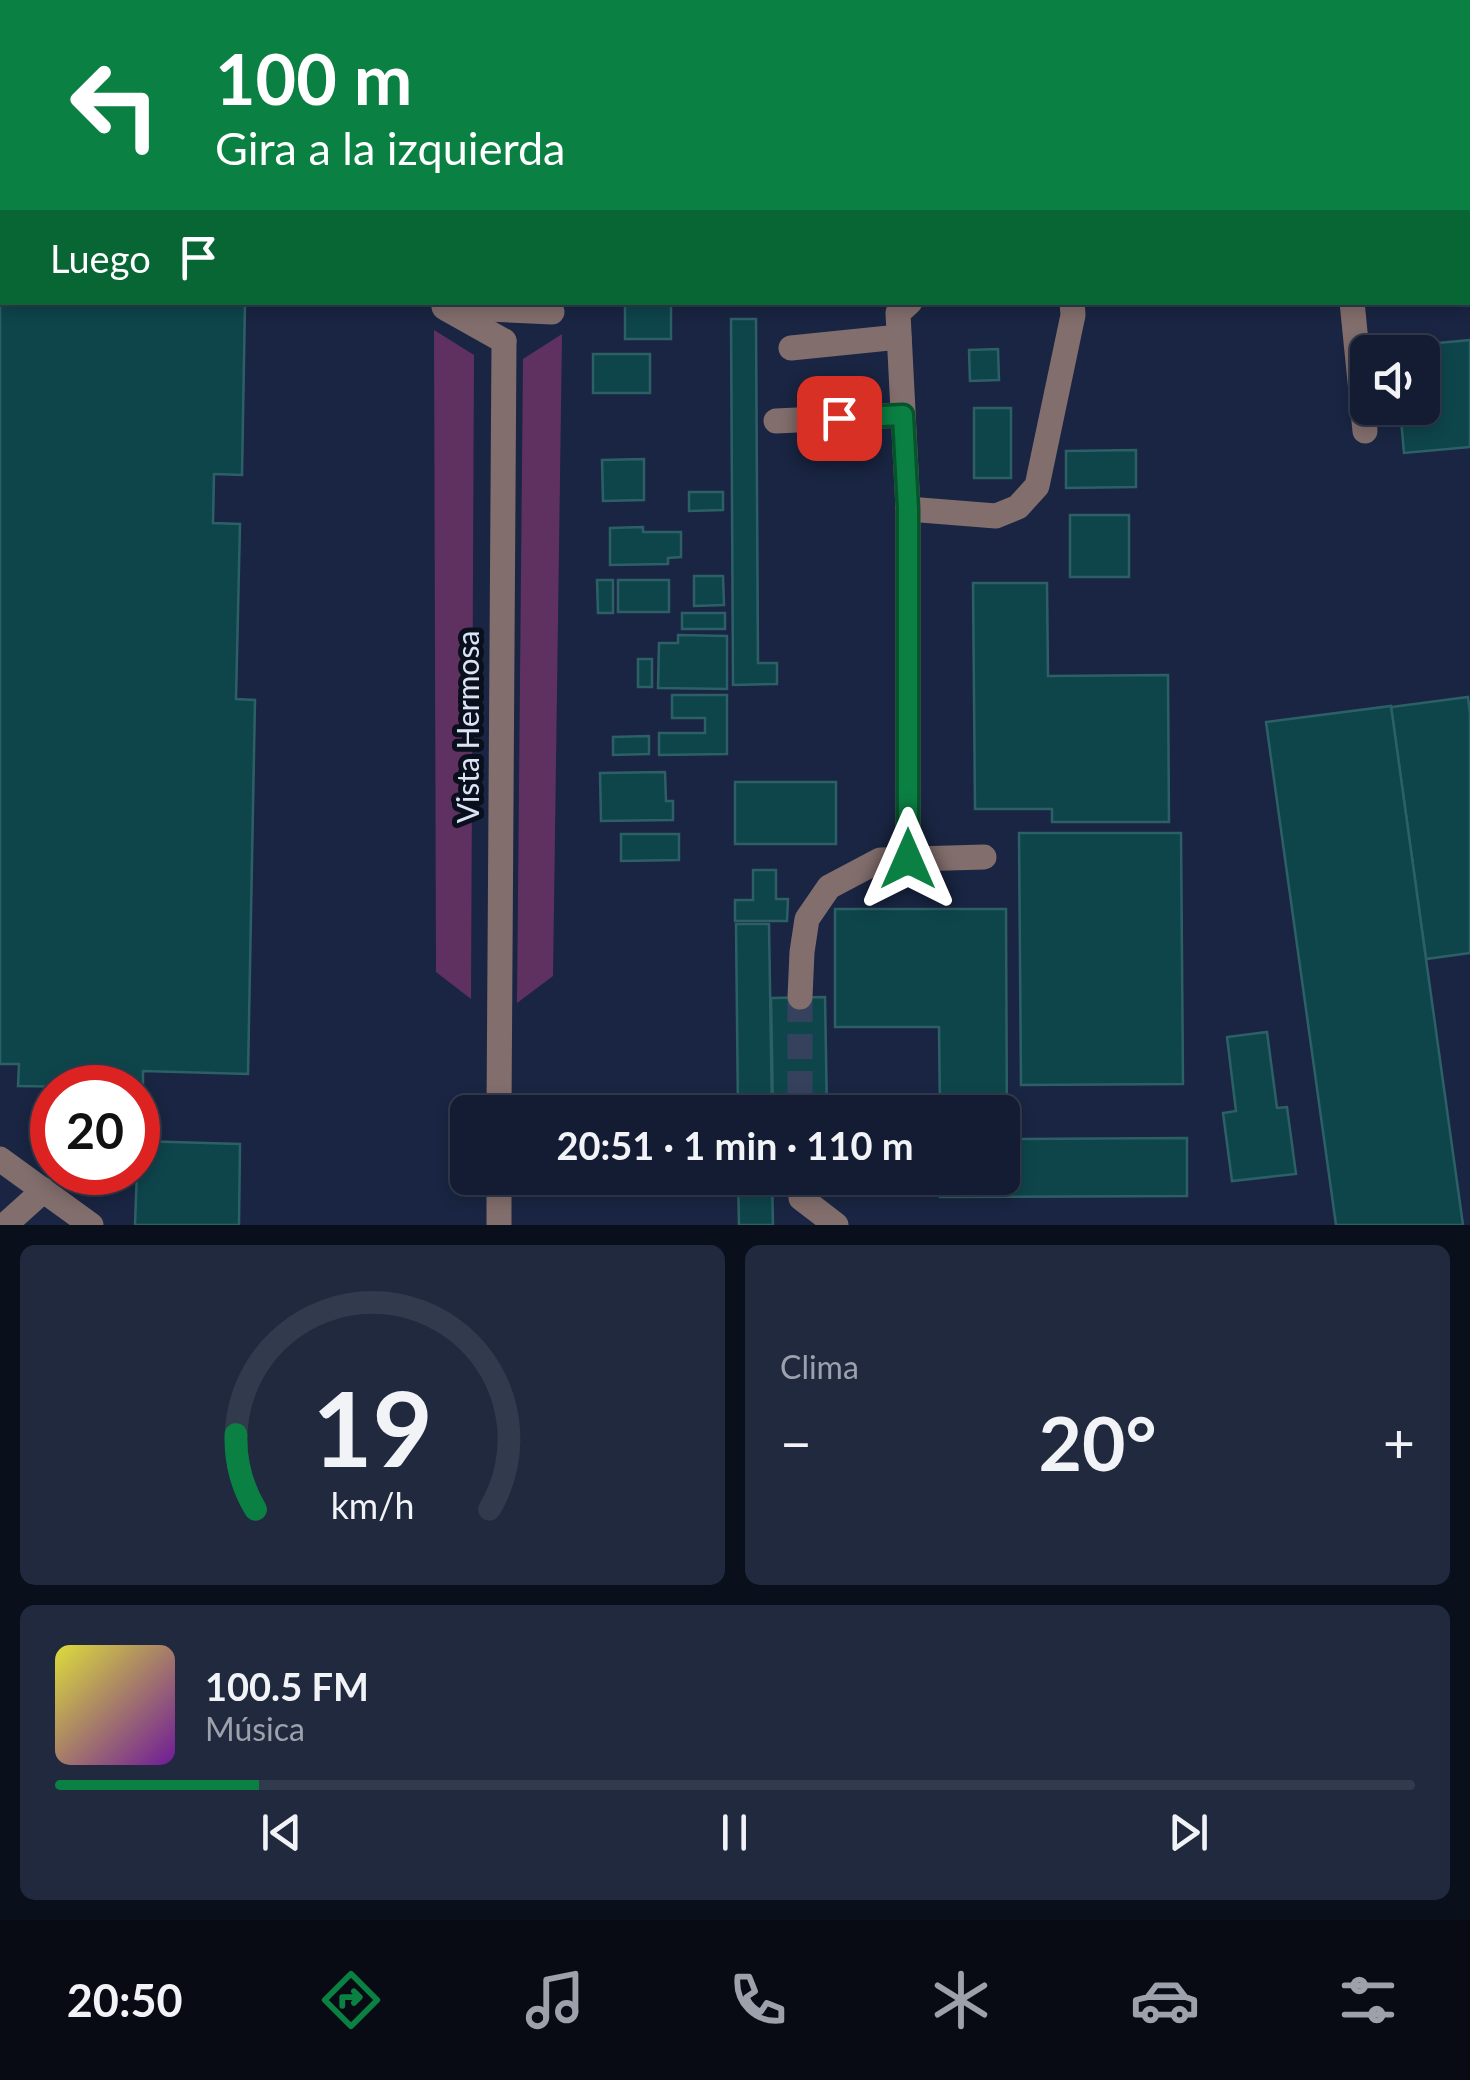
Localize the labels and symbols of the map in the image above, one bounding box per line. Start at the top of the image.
pin [797,376,882,461]
street label: Vista Hermosa [449,631,485,823]
position arrow [856,807,960,911]
speed limit sign: 20 [30,1065,160,1195]

